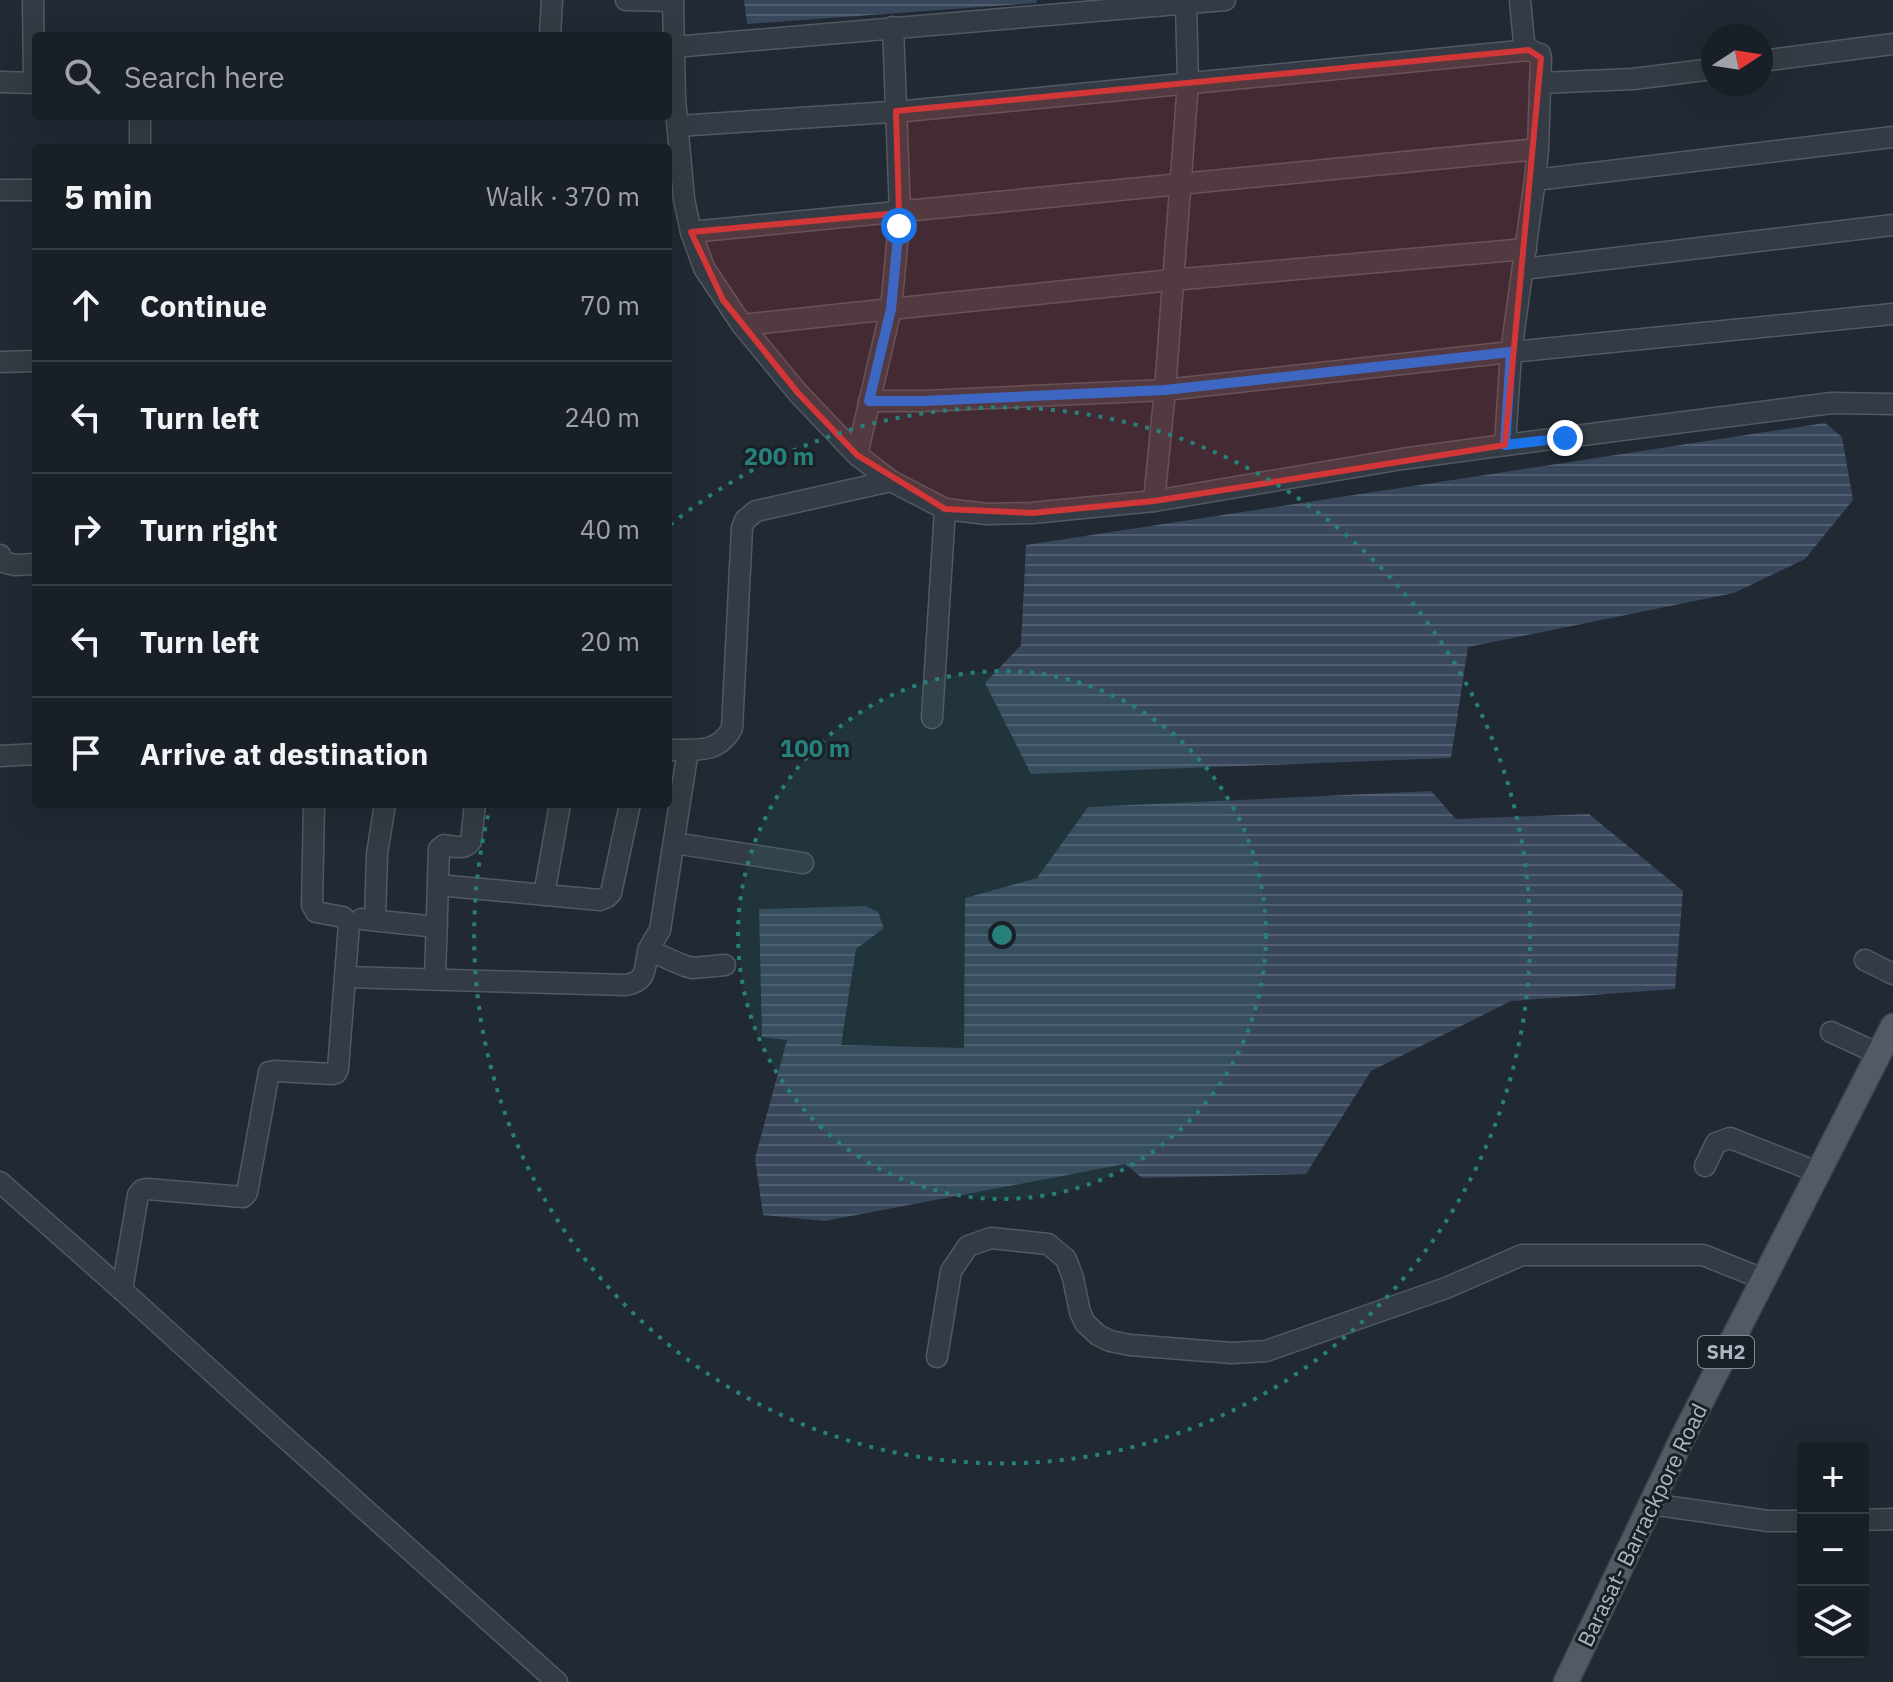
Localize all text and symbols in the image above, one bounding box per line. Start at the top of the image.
north arrow [1701,24,1773,96]
search box [32,32,672,120]
icon: search [60,54,104,98]
text: Search here [124,57,285,96]
text: 5 min [64,174,153,218]
text: Walk · 370 m [486,179,640,213]
route start [881,208,917,244]
icon: ahead [64,283,108,327]
text: Continue [140,286,267,325]
text: 70 m [580,288,640,322]
icon: left [64,395,108,439]
text: Turn left [140,398,259,437]
text: 240 m [564,400,640,434]
route end [1547,420,1583,456]
text: 200 m [744,440,814,472]
icon: right [64,507,108,551]
text: Turn right [140,510,278,549]
text: 40 m [580,512,640,546]
icon: left [64,619,108,663]
text: Turn left [140,622,259,661]
text: 20 m [580,624,640,658]
icon: arrive [64,731,108,775]
text: 100 m [780,732,850,764]
text: Arrive at destination [140,734,428,773]
centre of rings [988,921,1016,949]
road number: SH2 [1698,1336,1754,1368]
street label: Barasat- Barrackpore Road [1570,1398,1713,1651]
map controls [1797,1442,1869,1658]
button: + [1797,1442,1869,1514]
button: − [1797,1514,1869,1586]
button: layers [1797,1586,1869,1658]

